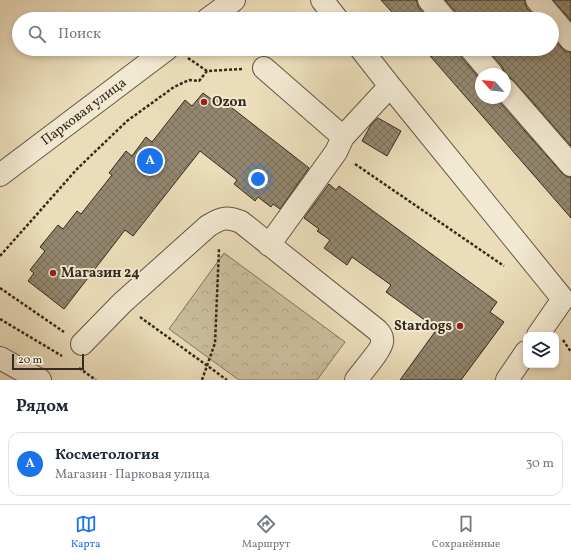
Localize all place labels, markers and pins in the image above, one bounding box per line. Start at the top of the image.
place label: Ozon [212,93,247,112]
marker: Ozon [199,97,209,107]
pin: A [137,146,163,176]
place label: Магазин 24 [61,264,140,283]
marker: Магазин 24 [48,268,58,278]
place label: Stardogs [394,317,452,336]
marker: Stardogs [455,321,465,331]

